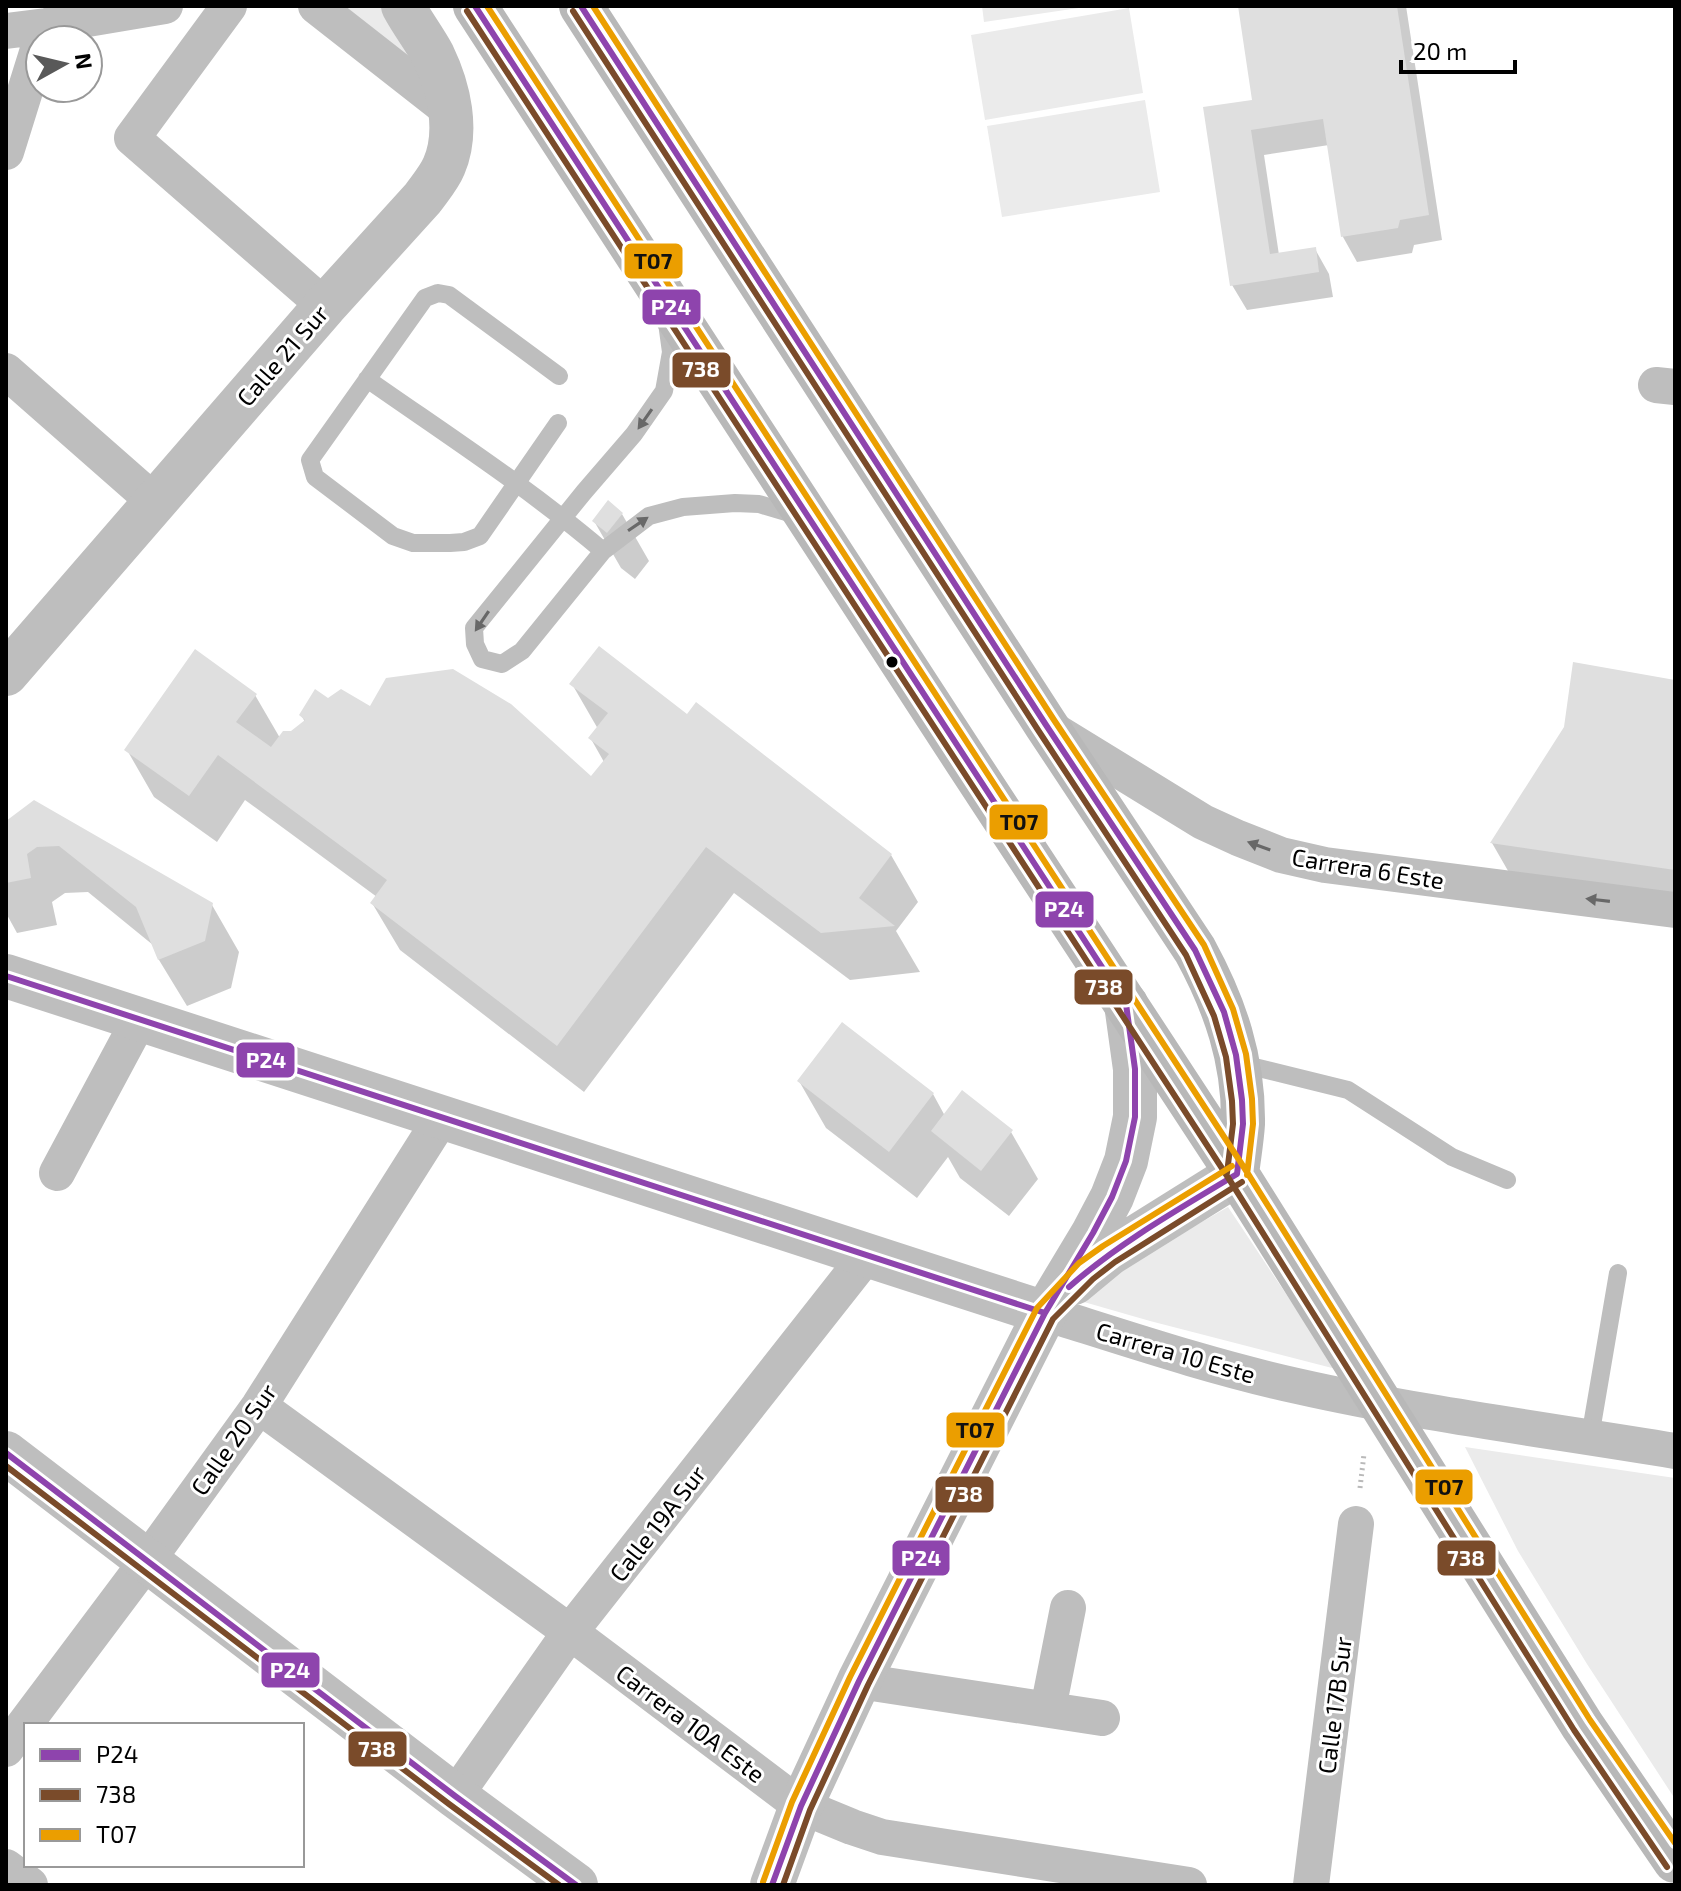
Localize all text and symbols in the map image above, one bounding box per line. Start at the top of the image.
north arrow [24,24,104,104]
scale bar [1401,24,1515,74]
text: 20 m [1413,36,1467,65]
text: N [71,51,99,71]
line badge: T07 [623,242,684,280]
text: T07 [634,247,673,273]
line badge: P24 [641,288,702,326]
text: P24 [651,293,691,319]
street label: Calle 21 Sur [230,298,334,411]
line badge: 738 [671,351,732,389]
text: 738 [682,355,720,381]
one-way arrow [638,408,653,429]
one-way arrow [628,517,649,532]
one-way arrow [475,610,490,631]
unlabelled marker [884,654,900,670]
line badge: T07 [988,803,1049,841]
text: T07 [1000,808,1039,834]
one-way arrow [1247,839,1271,852]
street label: Carrera 6 Este [1290,842,1446,894]
line badge: P24 [1034,890,1095,929]
one-way arrow [1585,894,1610,907]
text: P24 [1044,895,1084,921]
line badge: 738 [1073,968,1134,1006]
text: 738 [1085,973,1123,999]
line badge: P24 [235,1041,296,1079]
text: P24 [246,1046,286,1072]
street label: Carrera 10 Este [1093,1315,1259,1389]
street label: Calle 20 Sur [184,1377,282,1500]
line badge: T07 [945,1411,1006,1449]
text: T07 [956,1416,995,1442]
street label: Calle 19A Sur [603,1459,711,1587]
line badge: T07 [1414,1468,1474,1506]
text: T07 [1425,1473,1464,1499]
line badge: 738 [934,1475,995,1514]
text: 738 [945,1480,983,1506]
line badge: P24 [891,1539,951,1577]
line badge: 738 [1436,1539,1497,1577]
text: P24 [901,1544,941,1570]
text: 738 [1447,1544,1485,1570]
street label: Calle 17B Sur [1311,1634,1357,1775]
line badge: P24 [260,1651,321,1689]
text: P24 [270,1656,310,1682]
street label: Carrera 10A Este [611,1658,771,1788]
legend [24,1723,304,1867]
line badge: 738 [347,1730,408,1768]
text: 738 [358,1735,396,1761]
text: P24 [96,1739,138,1768]
text: 738 [96,1779,136,1808]
text: T07 [96,1819,137,1848]

